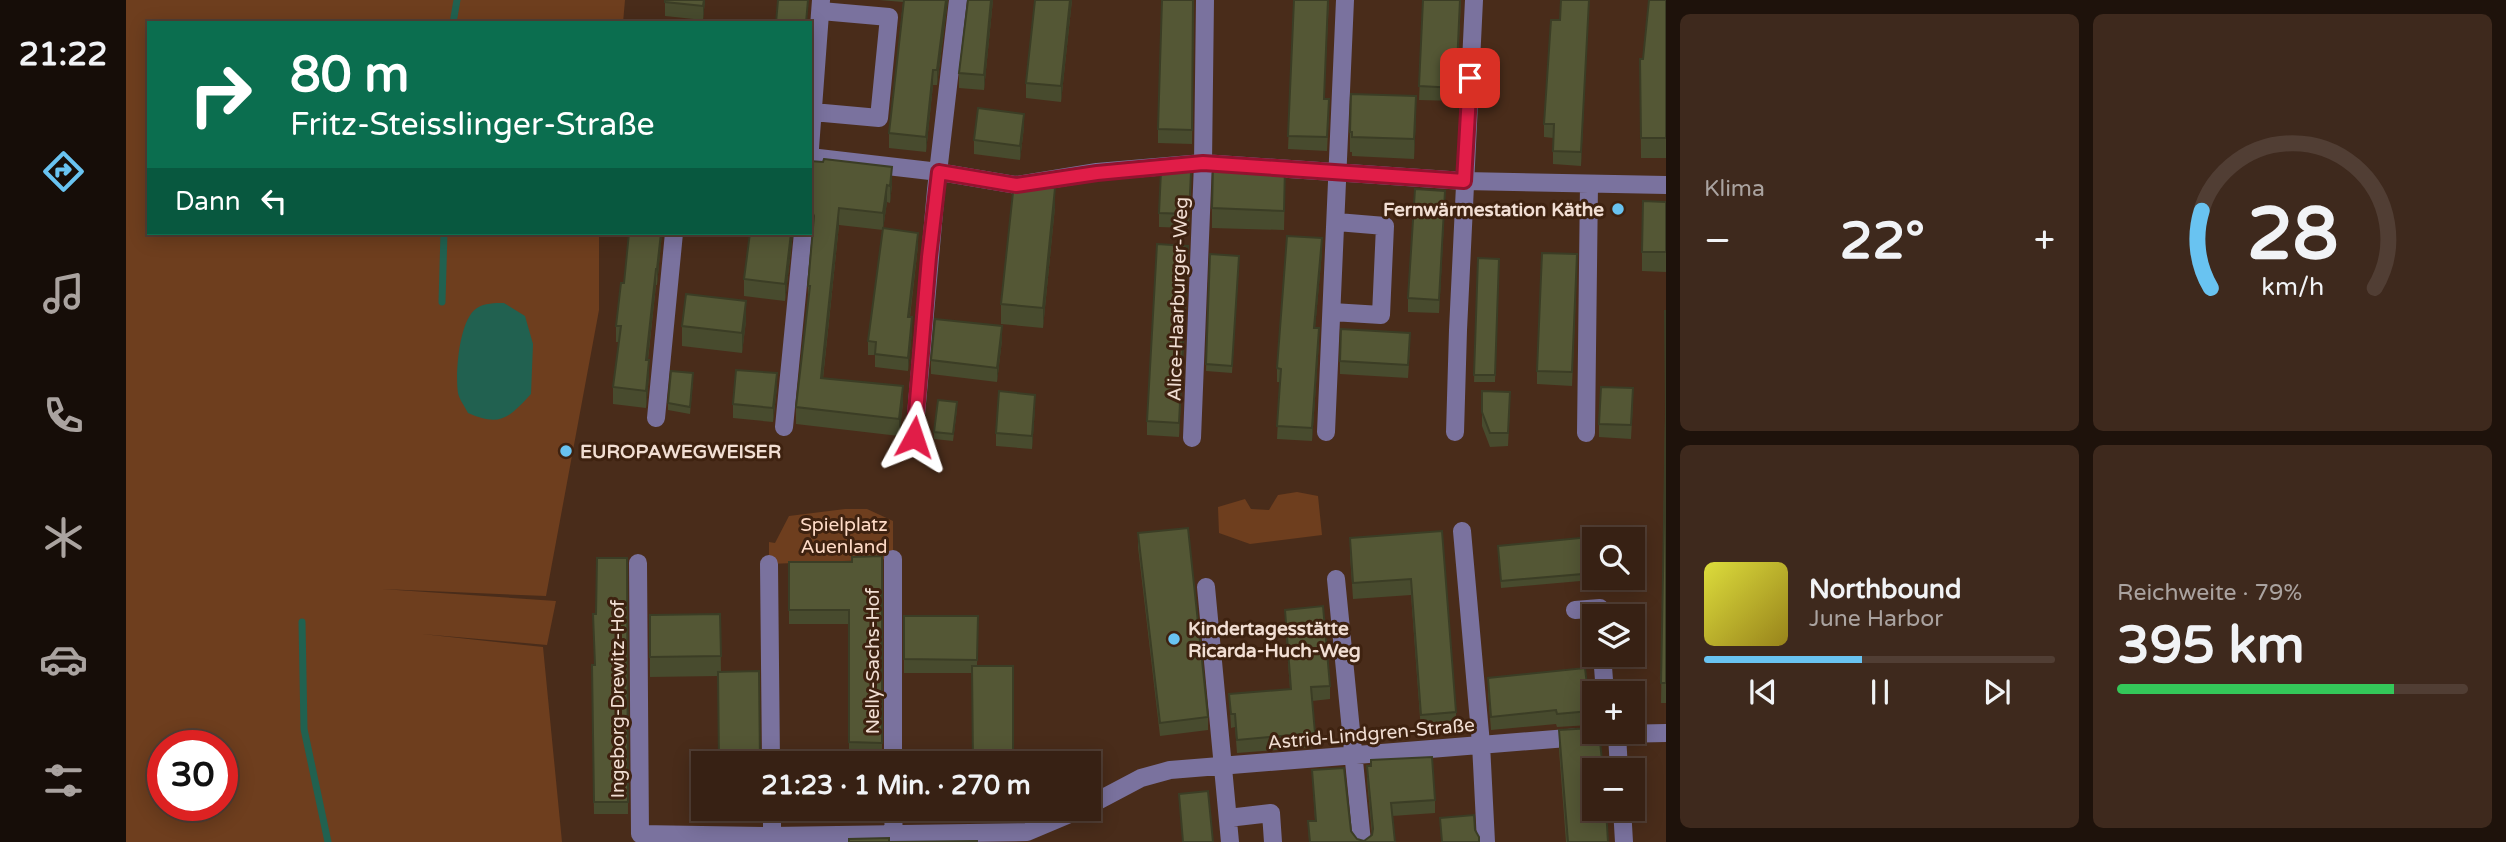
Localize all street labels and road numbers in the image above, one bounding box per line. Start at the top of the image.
street label: Alice-Haarburger-Weg [1163,196,1193,402]
street label: Nelly-Sachs-Hof [862,587,884,734]
street label: Ingeborg-Drewitz-Hof [607,599,629,798]
street label: Astrid-Lindgren-Straße [1267,714,1476,754]

